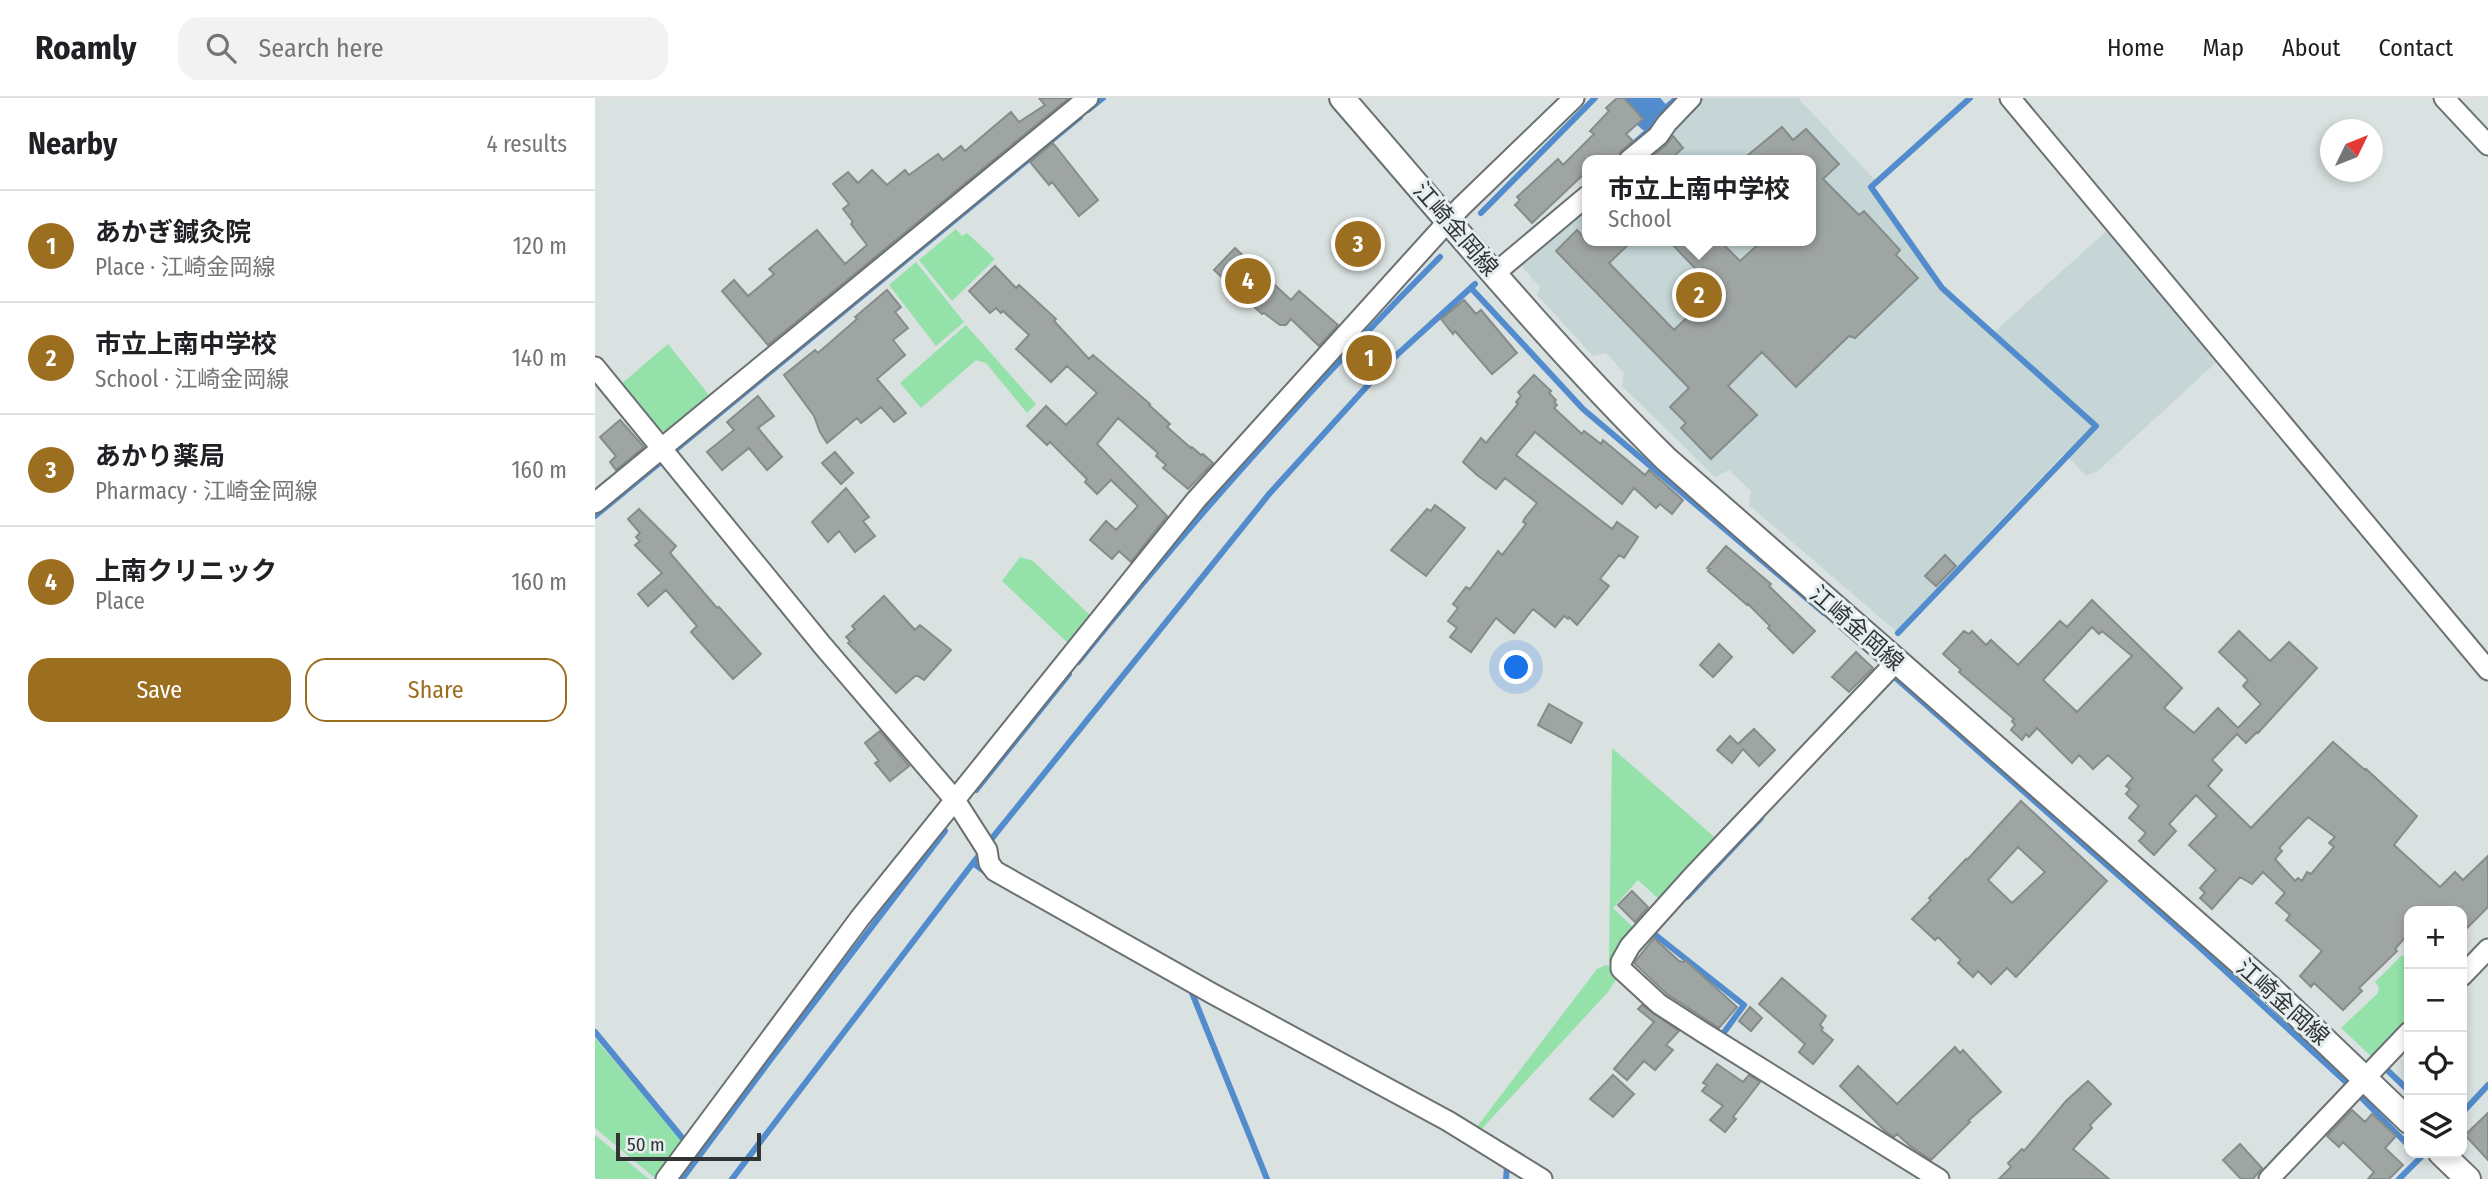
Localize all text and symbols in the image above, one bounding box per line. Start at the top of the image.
search box [178,17,668,80]
text: Roamly [35,28,136,68]
icon: search [202,29,240,67]
text: Search here [258,33,384,64]
text: Home [2107,34,2164,62]
text: Map [2202,34,2244,62]
text: About [2282,34,2340,62]
text: Contact [2378,34,2453,62]
north arrow [2320,119,2383,182]
text: Nearby [28,126,117,162]
text: 4 results [486,130,567,158]
popup [1582,155,1816,246]
text: 市立上南中学校 [1608,174,1790,205]
street label: 江崎金岡線 [1408,176,1504,282]
text: School [1608,205,1672,233]
text: あかぎ鍼灸院 [95,217,251,248]
pin: 3 [1335,218,1381,270]
text: 1 [46,232,56,260]
text: 120 m [513,232,567,260]
text: Place · 江崎金岡線 [95,253,275,281]
pin: 4 [1225,255,1271,307]
pin: 2 [1676,269,1722,321]
text: 市立上南中学校 [95,329,277,360]
pin: 1 [1346,332,1392,384]
text: 2 [46,344,56,372]
text: 140 m [512,344,567,372]
text: School · 江崎金岡線 [95,365,289,393]
text: あかり薬局 [95,441,225,472]
text: 3 [46,456,56,484]
text: 160 m [512,456,567,484]
text: Pharmacy · 江崎金岡線 [95,477,318,505]
text: 上南クリニック [95,556,277,587]
text: 4 [45,568,57,596]
text: 160 m [512,568,567,596]
street label: 江崎金岡線 [1804,580,1910,676]
text: Place [95,587,145,615]
your location [1499,650,1533,684]
button: Save [28,658,291,722]
button: Share [305,658,567,722]
map controls [2404,906,2467,1158]
button: + [2404,906,2467,969]
street label: 江崎金岡線 [2231,953,2335,1051]
button: − [2404,969,2467,1032]
button: locate [2404,1032,2467,1095]
button: layers [2404,1095,2467,1158]
scale bar [616,1130,761,1162]
text: 50 m [627,1133,665,1156]

